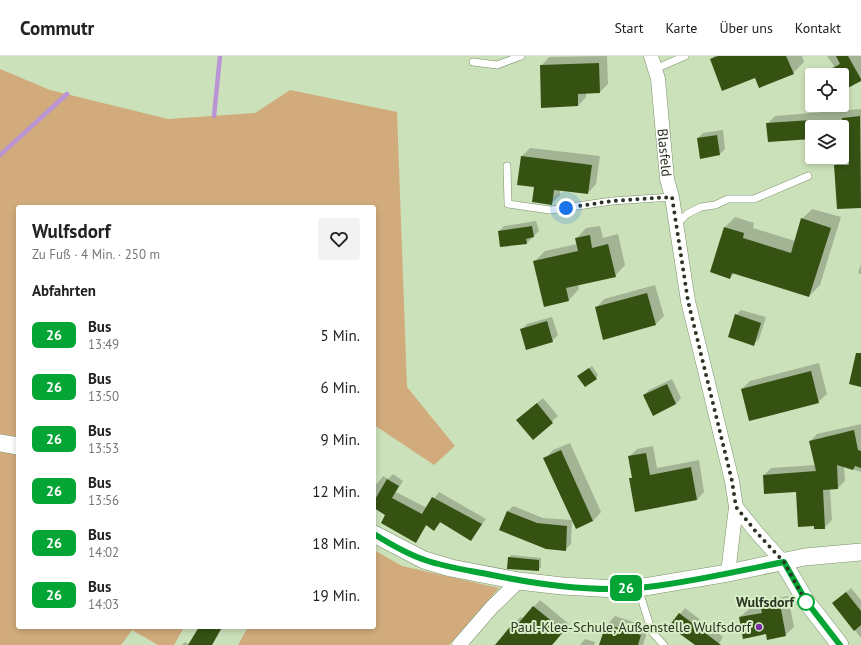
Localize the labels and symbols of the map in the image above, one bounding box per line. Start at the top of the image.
street label: Blasfeld [654,128,676,177]
your location [556,198,576,218]
line badge: 26 [608,575,644,601]
place label: Wulfsdorf [736,593,796,611]
marker: Wulfsdorf [797,593,815,611]
place label: Paul-Klee-Schule, Außenstelle Wulfsdorf [510,618,752,636]
marker: Paul-Klee-Schule, Außenstelle Wulfsdorf [754,622,764,632]

